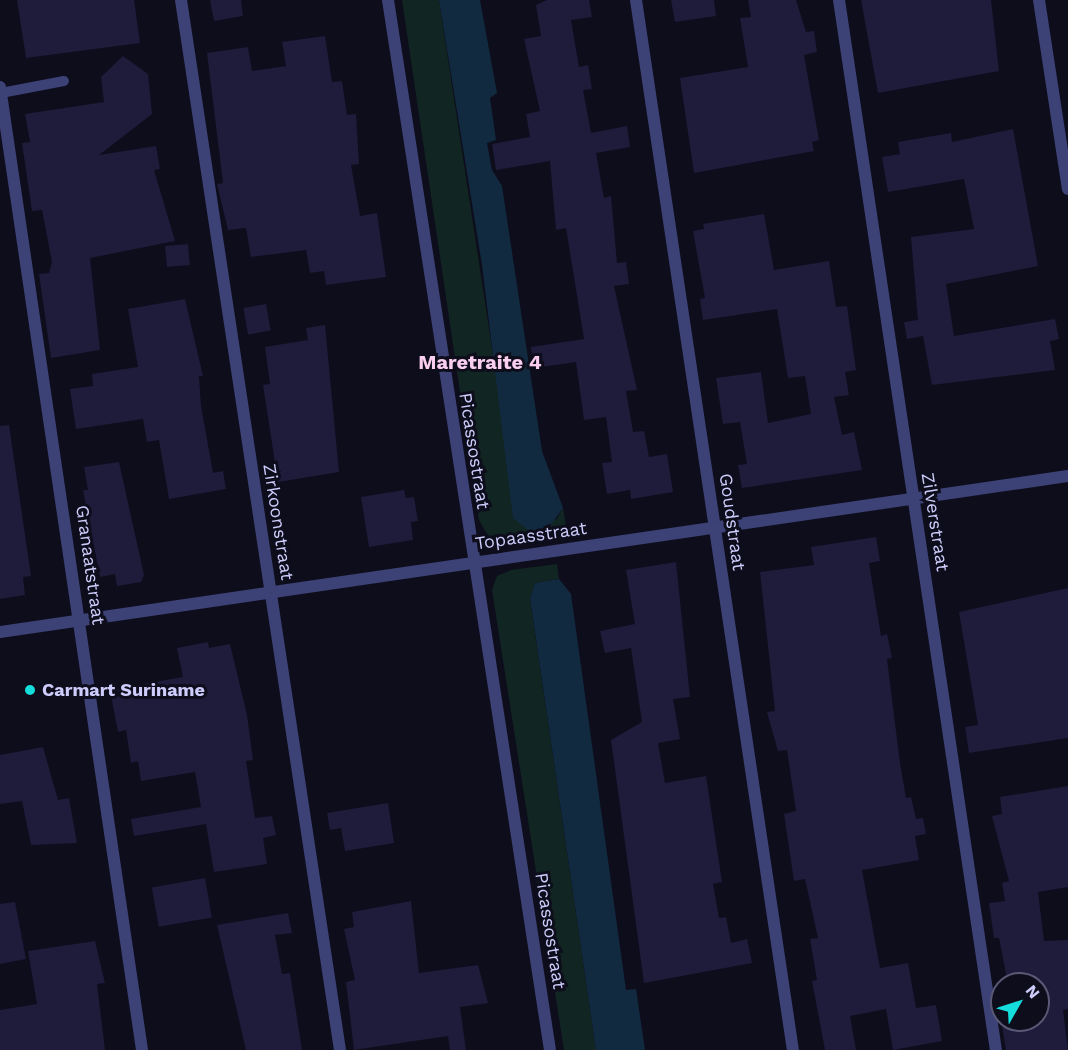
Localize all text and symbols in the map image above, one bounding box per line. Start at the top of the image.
district label: Maretraite 4 [418,350,542,374]
street label: Picassostraat [454,391,494,511]
street label: Zirkoonstraat [258,462,298,582]
street label: Zilverstraat [917,471,953,573]
street label: Goudstraat [714,472,750,572]
street label: Granaatstraat [71,504,109,626]
street label: Topaasstraat [474,517,588,555]
place label: Carmart Suriname [42,679,205,701]
marker: Carmart Suriname [23,683,37,697]
street label: Picassostraat [530,871,570,991]
north arrow [990,972,1050,1032]
text: N [1022,981,1044,1002]

